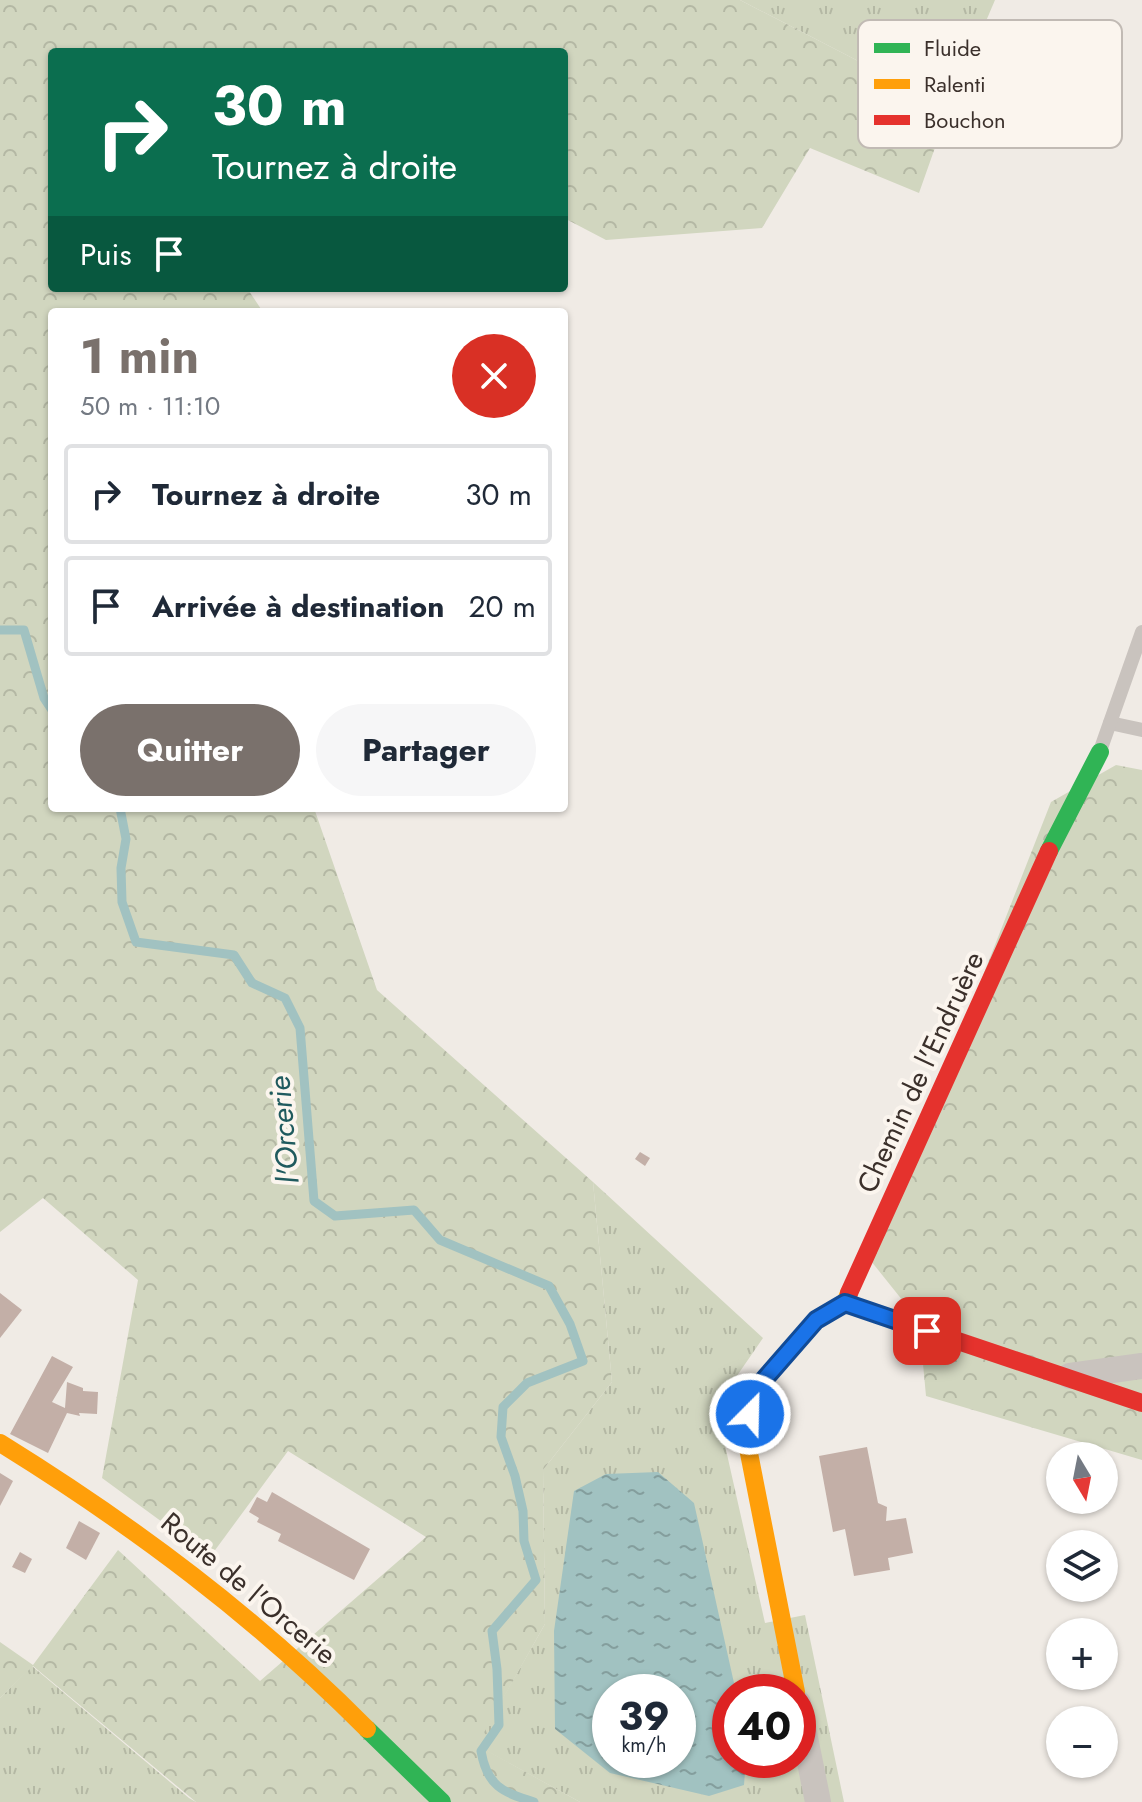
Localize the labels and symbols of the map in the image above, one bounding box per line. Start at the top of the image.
legend [858,20,1122,148]
text: Fluide [924,32,981,64]
text: Ralenti [924,68,986,100]
text: Bouchon [924,104,1005,136]
street label: Chemin de l'Endruère [846,945,994,1200]
water label: l'Orcerie [257,1074,310,1186]
pin [893,1297,961,1365]
position arrow [708,1372,792,1456]
north arrow [1046,1442,1118,1514]
street label: Route de l'Orcerie [152,1503,345,1674]
speed limit sign: 40 [712,1674,816,1778]

